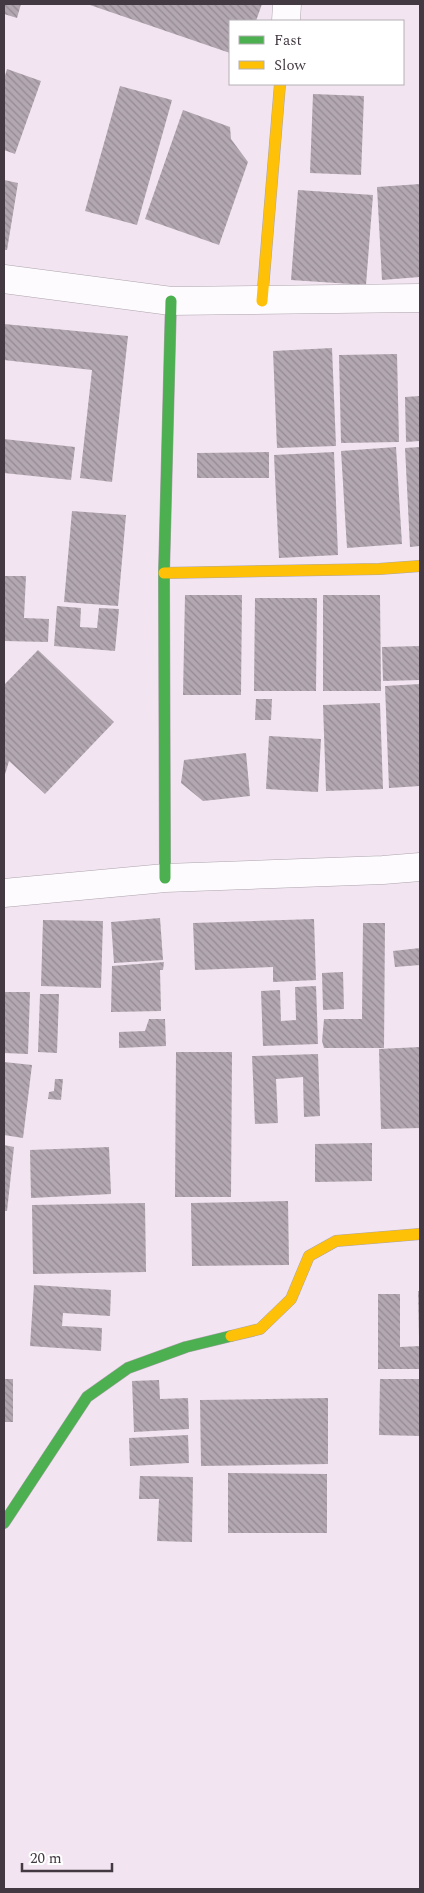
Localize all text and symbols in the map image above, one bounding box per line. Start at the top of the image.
legend [229,20,404,85]
text: Fast [274,29,302,52]
text: Slow [274,54,306,77]
scale bar [22,1840,112,1872]
text: 20 m [30,1847,62,1870]

